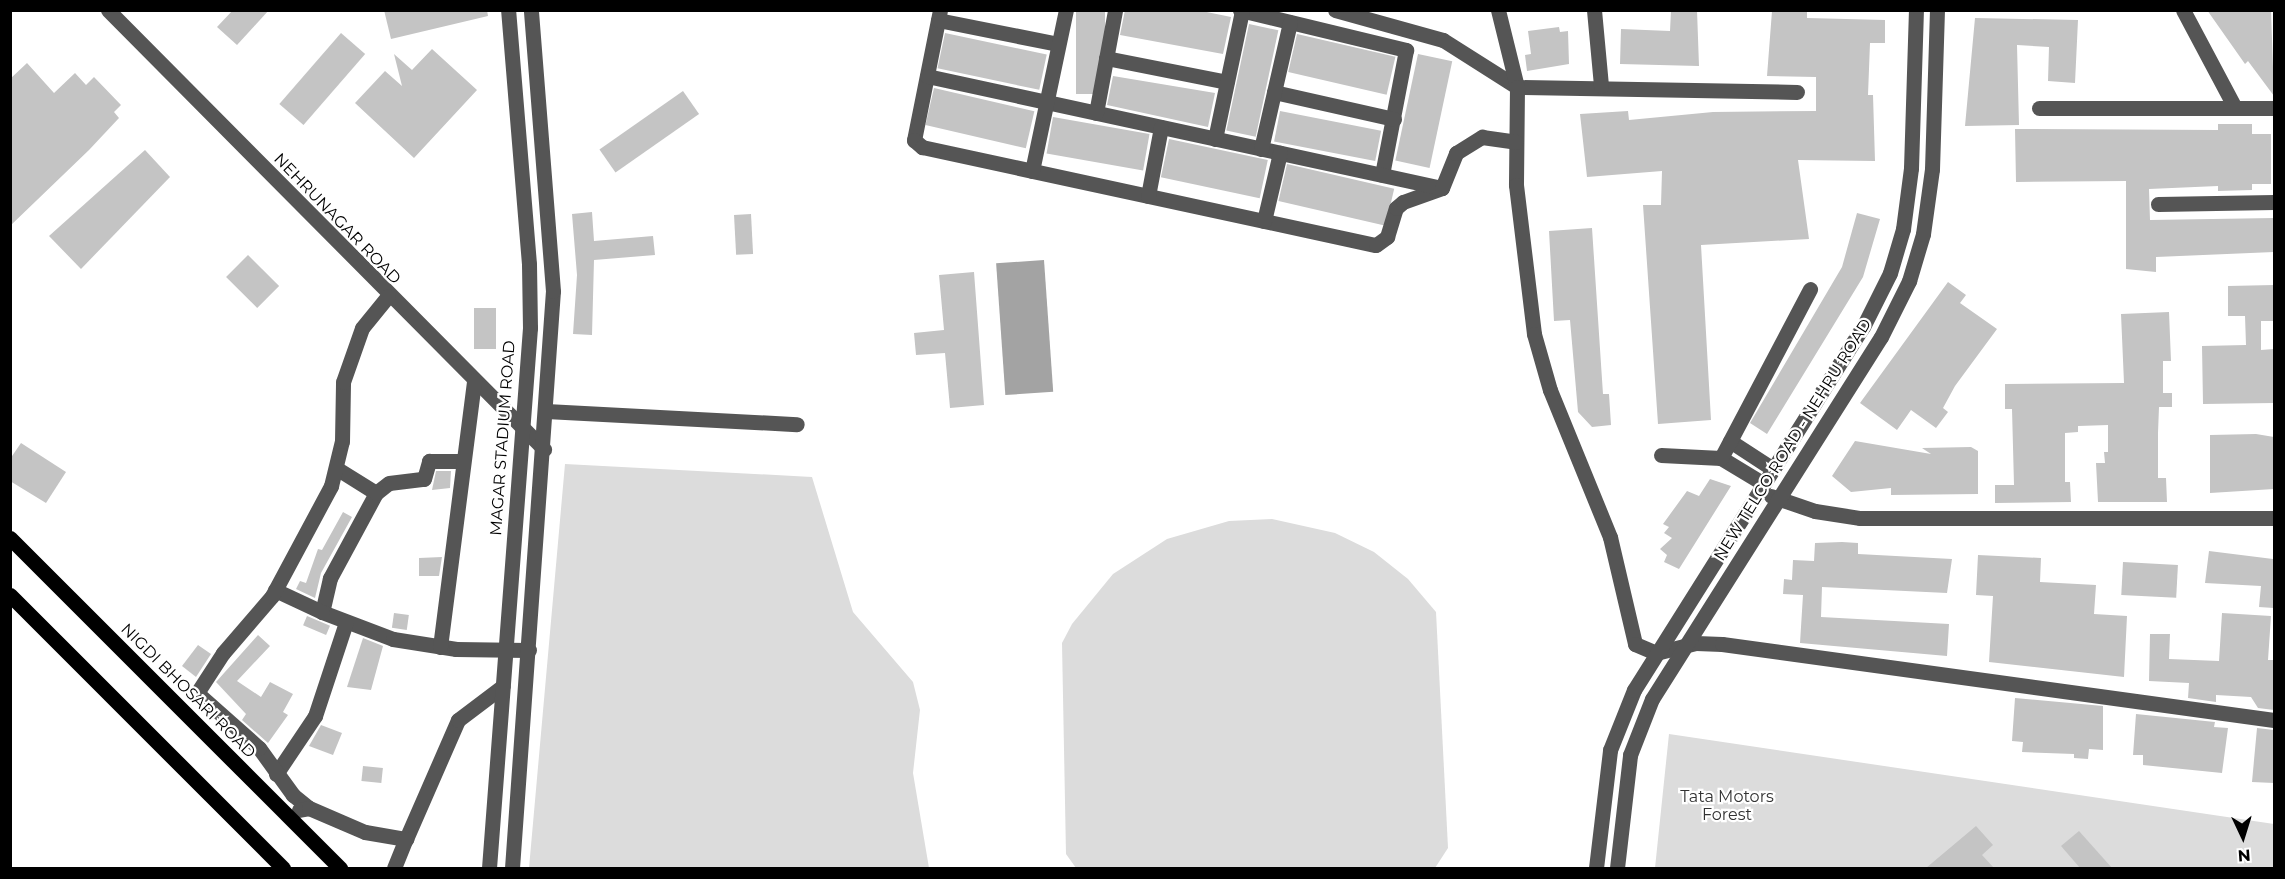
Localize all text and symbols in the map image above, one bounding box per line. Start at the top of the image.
street label: NEHRUNAGAR ROAD [270,150,404,288]
street label: NEW TELCO ROAD - NEHRU ROAD [1710,315,1876,565]
street label: MAGAR STADIUM ROAD [487,340,519,536]
street label: NIGDI BHOSARI ROAD [117,620,259,762]
park label: Tata Motors Forest [1680,787,1774,825]
north arrow [2213,807,2273,867]
text: N [2237,846,2251,865]

